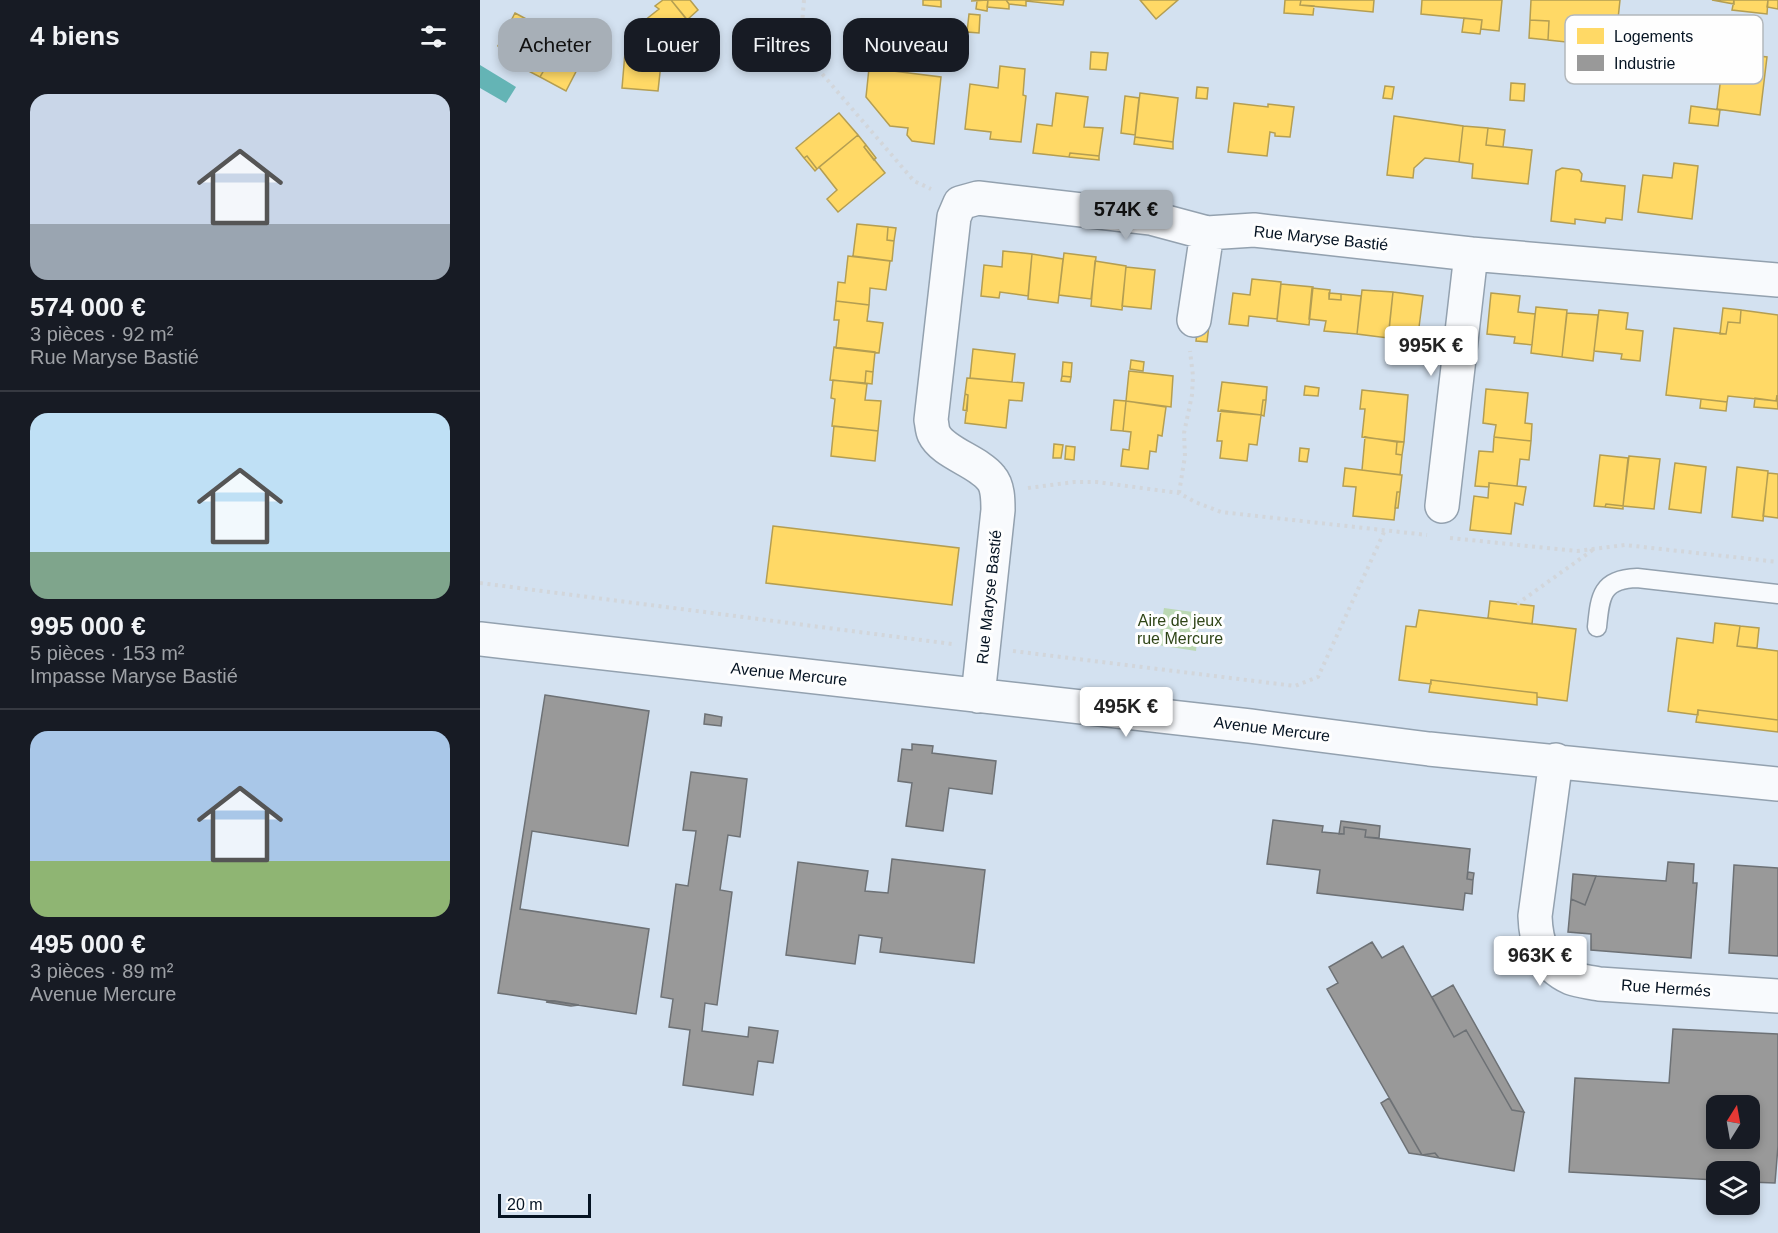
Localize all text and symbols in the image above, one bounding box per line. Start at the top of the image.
legend [1565,15,1763,84]
chip: Acheter [498,18,612,72]
chip: Louer [624,18,720,72]
chip: Filtres [732,18,831,72]
chip: Nouveau [843,18,969,72]
icon: filters [417,20,450,53]
text: 4 biens [30,21,120,51]
text: Logements [1614,28,1693,45]
text: Industrie [1614,55,1675,72]
icon: home [186,133,294,241]
pin: 574K € [1077,190,1175,241]
text: 574K € [1094,198,1158,220]
street label: Rue Maryse Bastié [1253,222,1389,254]
text: 574 000 € [30,292,146,322]
text: 3 pièces · 92 m² [30,323,173,345]
pin: 995K € [1382,326,1480,377]
text: 995K € [1399,334,1463,356]
text: Rue Maryse Bastié [30,346,199,368]
icon: home [186,452,294,560]
street label: Rue Maryse Bastié [973,529,1005,665]
text: 995 000 € [30,611,146,641]
park label: Aire de jeux rue Mercure [1137,612,1223,647]
text: 5 pièces · 153 m² [30,642,185,664]
street label: Avenue Mercure [730,659,848,689]
text: Impasse Maryse Bastié [30,665,238,687]
pin: 495K € [1077,687,1175,738]
text: 495K € [1094,695,1158,717]
street label: Avenue Mercure [1213,713,1331,745]
icon: home [186,770,294,878]
text: 495 000 € [30,929,146,959]
pin: 963K € [1491,936,1589,987]
text: 963K € [1508,944,1572,966]
text: 3 pièces · 89 m² [30,960,173,982]
street label: Rue Hermés [1621,976,1711,1000]
text: Avenue Mercure [30,983,176,1005]
north arrow [1706,1095,1760,1149]
map controls [1706,1095,1760,1215]
button: layers [1706,1161,1760,1215]
scale bar [498,1191,591,1218]
text: 20 m [507,1196,543,1213]

